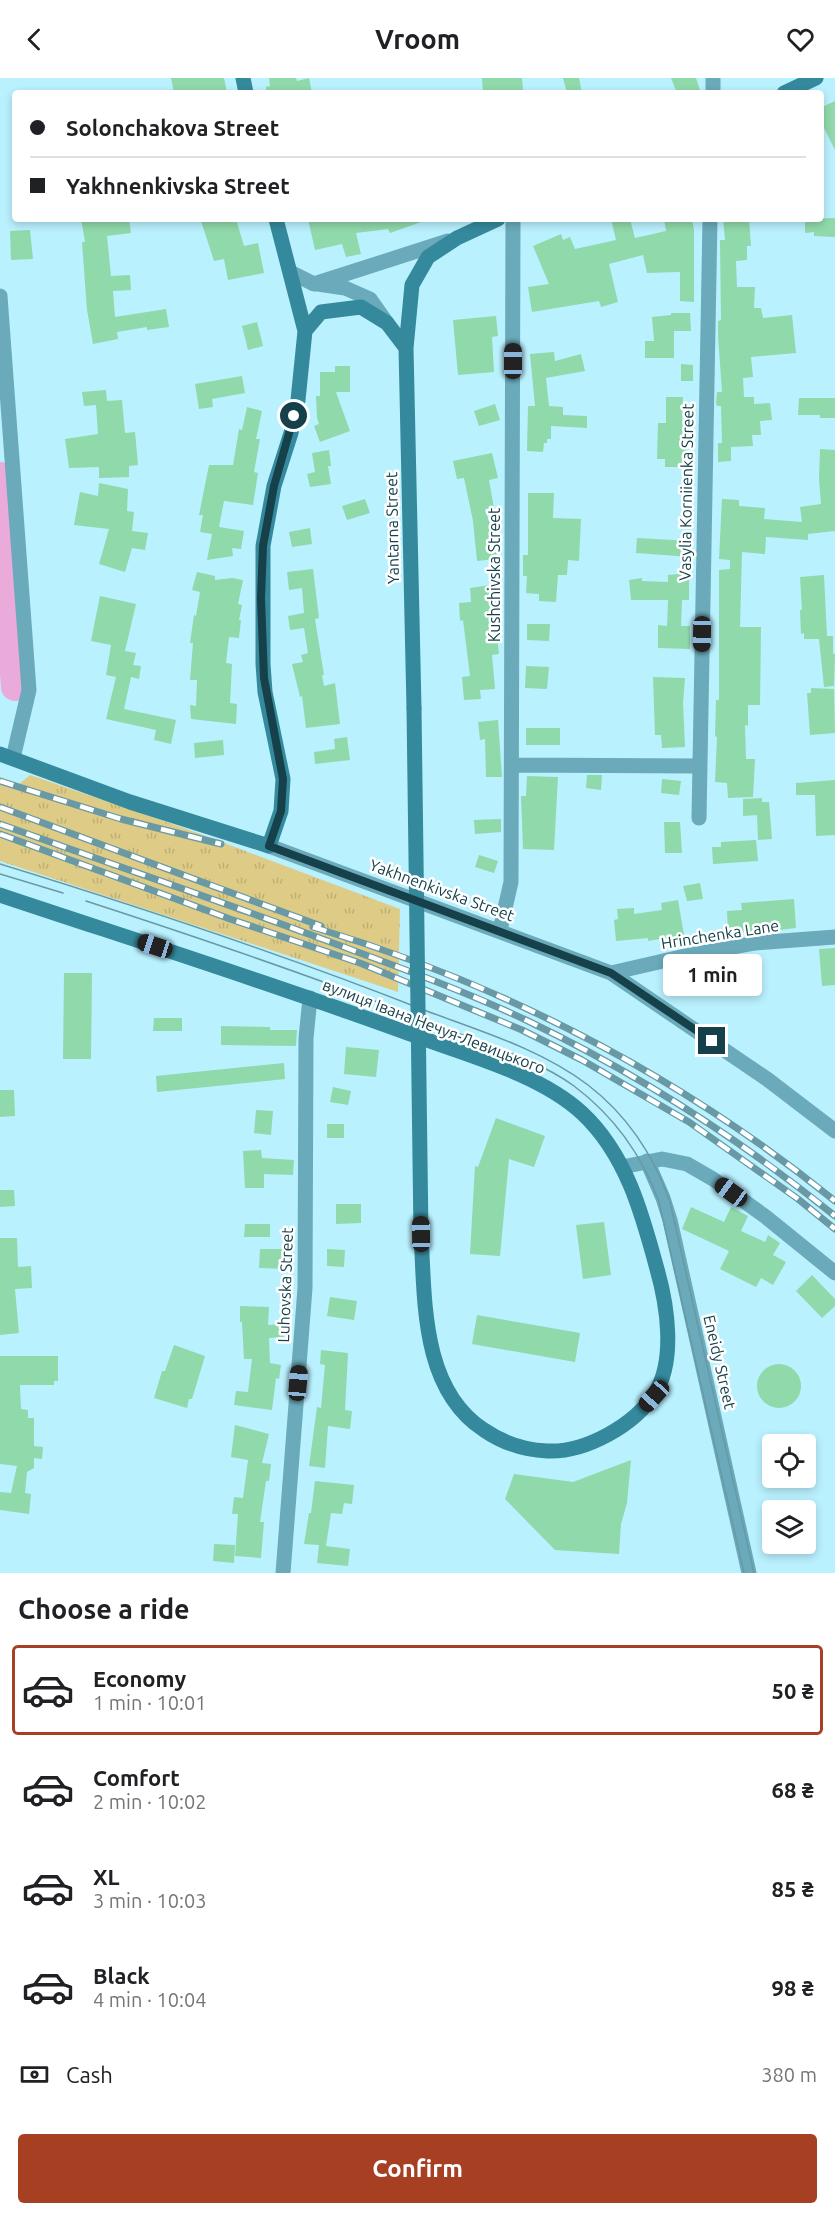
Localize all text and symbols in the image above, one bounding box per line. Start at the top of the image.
icon: back [18,23,51,56]
icon: heart [784,23,817,56]
text: Vroom [375,24,460,54]
text: Solonchakova Street [66,115,279,140]
text: Yakhnenkivska Street [66,173,290,198]
car [504,343,522,379]
route start [280,402,307,429]
street label: Vasylia Korniienka Street [675,403,697,581]
street label: Yantarna Street [382,471,402,584]
street label: Kushchivska Street [485,507,503,642]
car [693,616,711,652]
street label: Yakhnenkivska Street [367,855,517,925]
street label: Hrinchenka Lane [660,916,780,952]
car [135,932,175,960]
callout: 1 min [662,954,762,996]
text: 1 min [687,963,738,986]
street label: вулиця Івана Нечуя-Левицького [320,975,548,1077]
route end [698,1027,725,1054]
car [711,1174,751,1210]
car [412,1216,430,1252]
street label: Luhovska Street [274,1226,296,1343]
street label: Eneidy Street [700,1313,740,1412]
car [287,1364,309,1402]
car [635,1377,673,1415]
map controls [762,1434,816,1554]
button: locate [762,1434,816,1488]
button: layers [762,1500,816,1554]
text: Choose a ride [18,1594,190,1624]
icon: car [21,1663,75,1717]
text: Economy [93,1666,186,1691]
text: 50 ₴ [772,1678,814,1703]
text: 1 min · 10:01 [93,1691,207,1714]
icon: car [21,1762,75,1816]
text: Comfort [93,1765,180,1790]
text: 68 ₴ [772,1777,814,1802]
text: 2 min · 10:02 [93,1790,207,1813]
icon: car [21,1861,75,1915]
text: XL [93,1864,120,1889]
text: 85 ₴ [772,1876,814,1901]
text: 3 min · 10:03 [93,1889,207,1912]
icon: car [21,1960,75,2014]
text: Black [93,1963,150,1988]
text: 98 ₴ [772,1975,814,2000]
text: 4 min · 10:04 [93,1988,207,2011]
icon: cash [18,2058,51,2091]
text: Cash [66,2062,113,2087]
text: 380 m [761,2063,817,2086]
button: Confirm [18,2134,817,2203]

